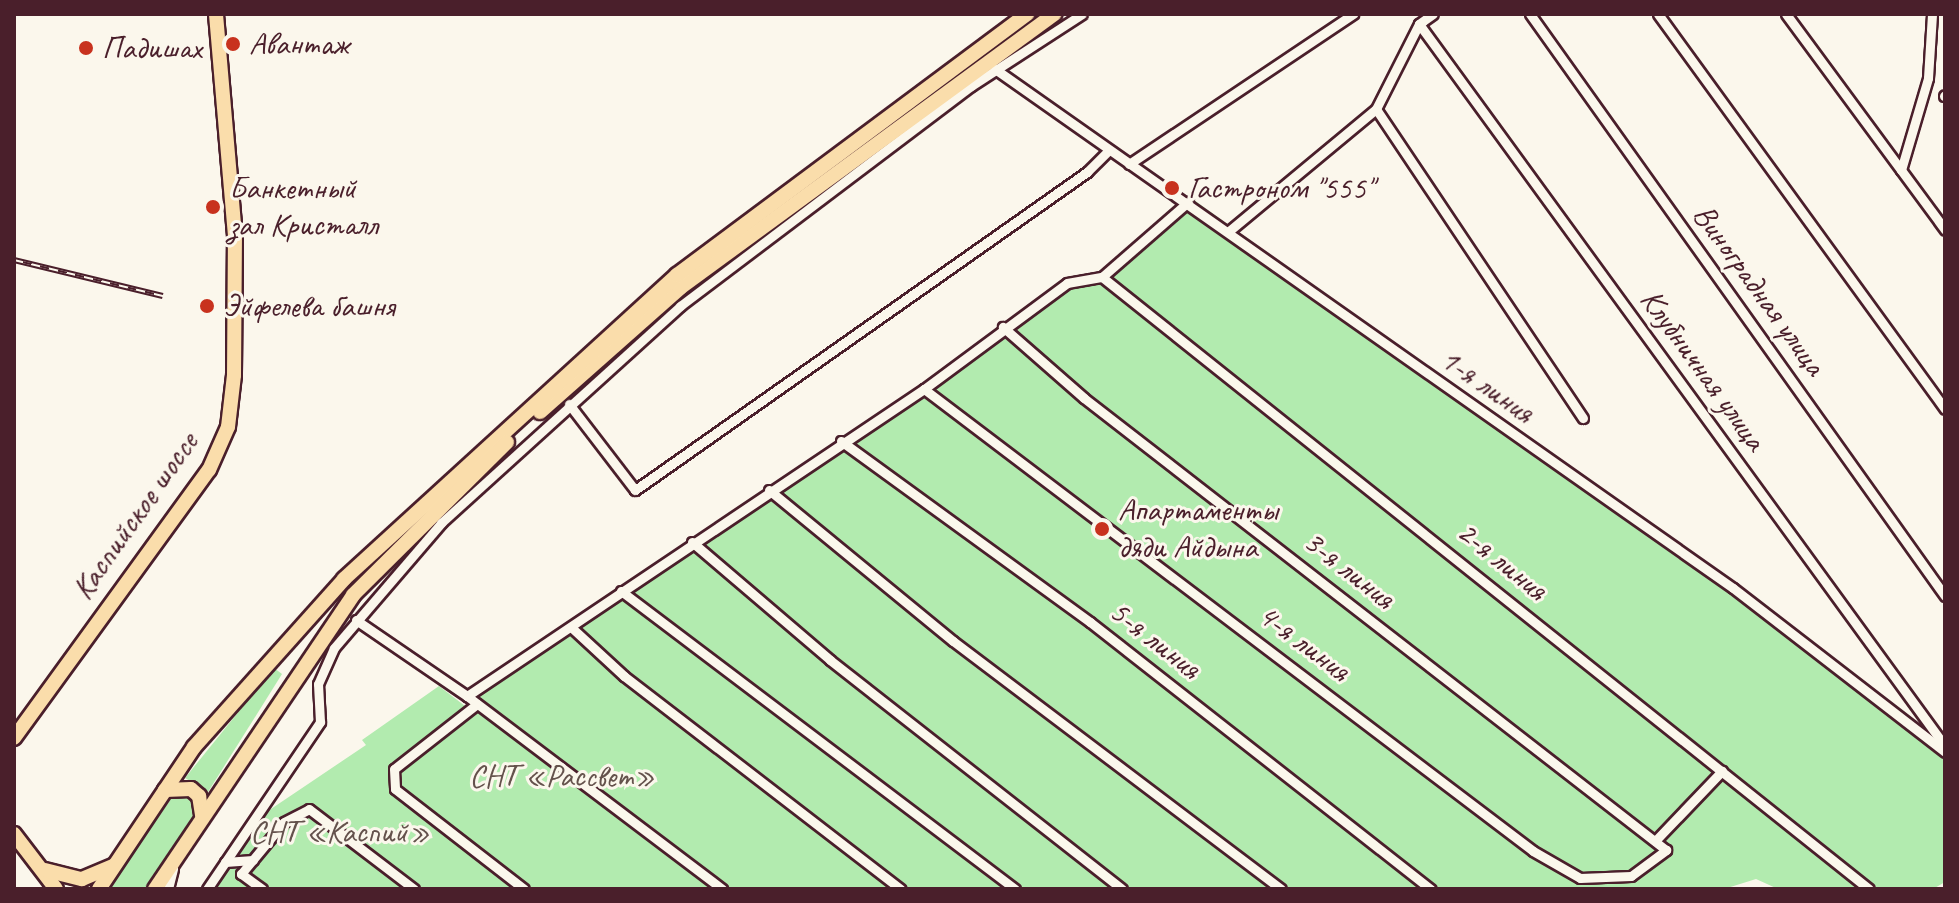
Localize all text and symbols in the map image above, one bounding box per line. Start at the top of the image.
place label: Авантаж [249,25,349,63]
place label: Падишах [102,29,202,67]
marker: Авантаж [224,35,242,53]
marker: Падишах [77,39,95,57]
place label: Гастроном "555" [1188,169,1373,207]
place label: Банкетный зал Кристалл [229,170,373,245]
marker: Гастроном "555" [1163,179,1181,197]
street label: Виноградная улица [1683,196,1835,384]
marker: Банкетный зал Кристалл [204,198,222,216]
street label: Клубничная улица [1631,281,1775,459]
place label: Эйфелева башня [223,287,394,325]
marker: Эйфелева башня [198,297,216,315]
street label: 1-я линия [1433,340,1541,432]
street label: Каспийское шоссе [63,424,207,608]
place label: Апартаменты дяди Айдына [1118,492,1278,567]
street label: 2-я линия [1449,513,1555,609]
marker: Апартаменты дяди Айдына [1093,520,1111,538]
street label: 3-я линия [1296,522,1402,618]
street label: 5-я линия [1102,592,1208,688]
street label: 4-я линия [1250,596,1358,690]
park label: СНТ «Рассвет» [469,757,655,795]
park label: СНТ «Каспий» [250,813,430,851]

